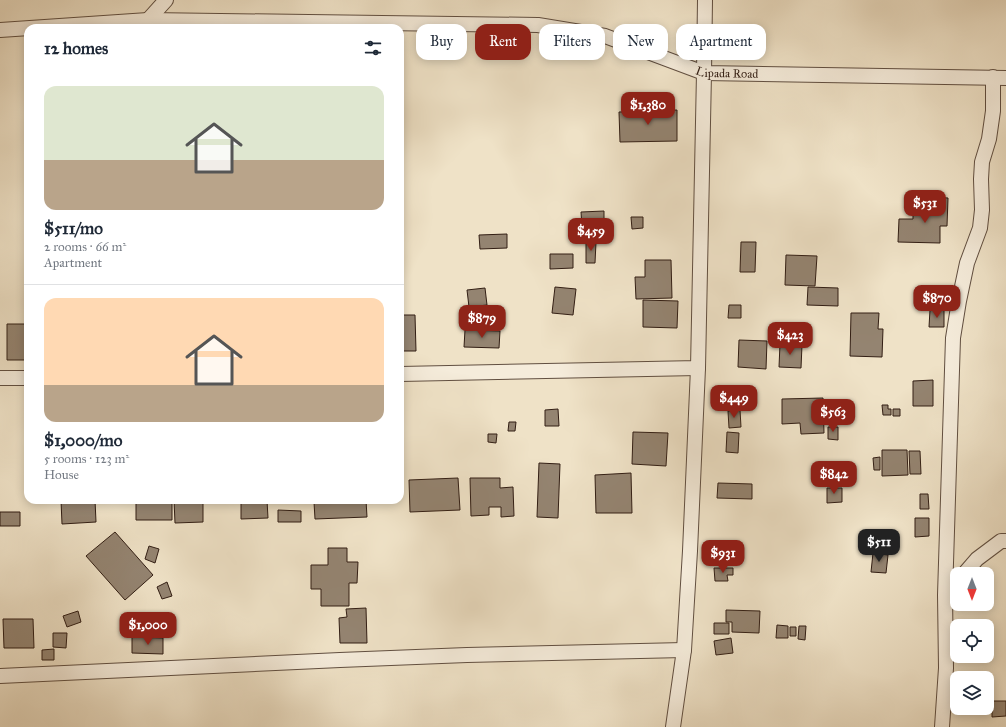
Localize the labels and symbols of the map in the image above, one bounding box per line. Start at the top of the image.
street label: Lipada Road [694,64,758,81]
pin: $1,380 [615,92,681,126]
pin: $531 [901,190,949,224]
pin: $459 [567,218,615,252]
pin: $870 [913,285,961,319]
pin: $879 [458,305,506,339]
pin: $423 [766,322,814,356]
pin: $449 [710,385,758,419]
pin: $563 [809,399,857,433]
pin: $842 [810,461,858,495]
pin: $511 [855,529,903,563]
pin: $931 [699,540,747,574]
north arrow [950,567,994,611]
pin: $1,000 [115,612,181,646]

